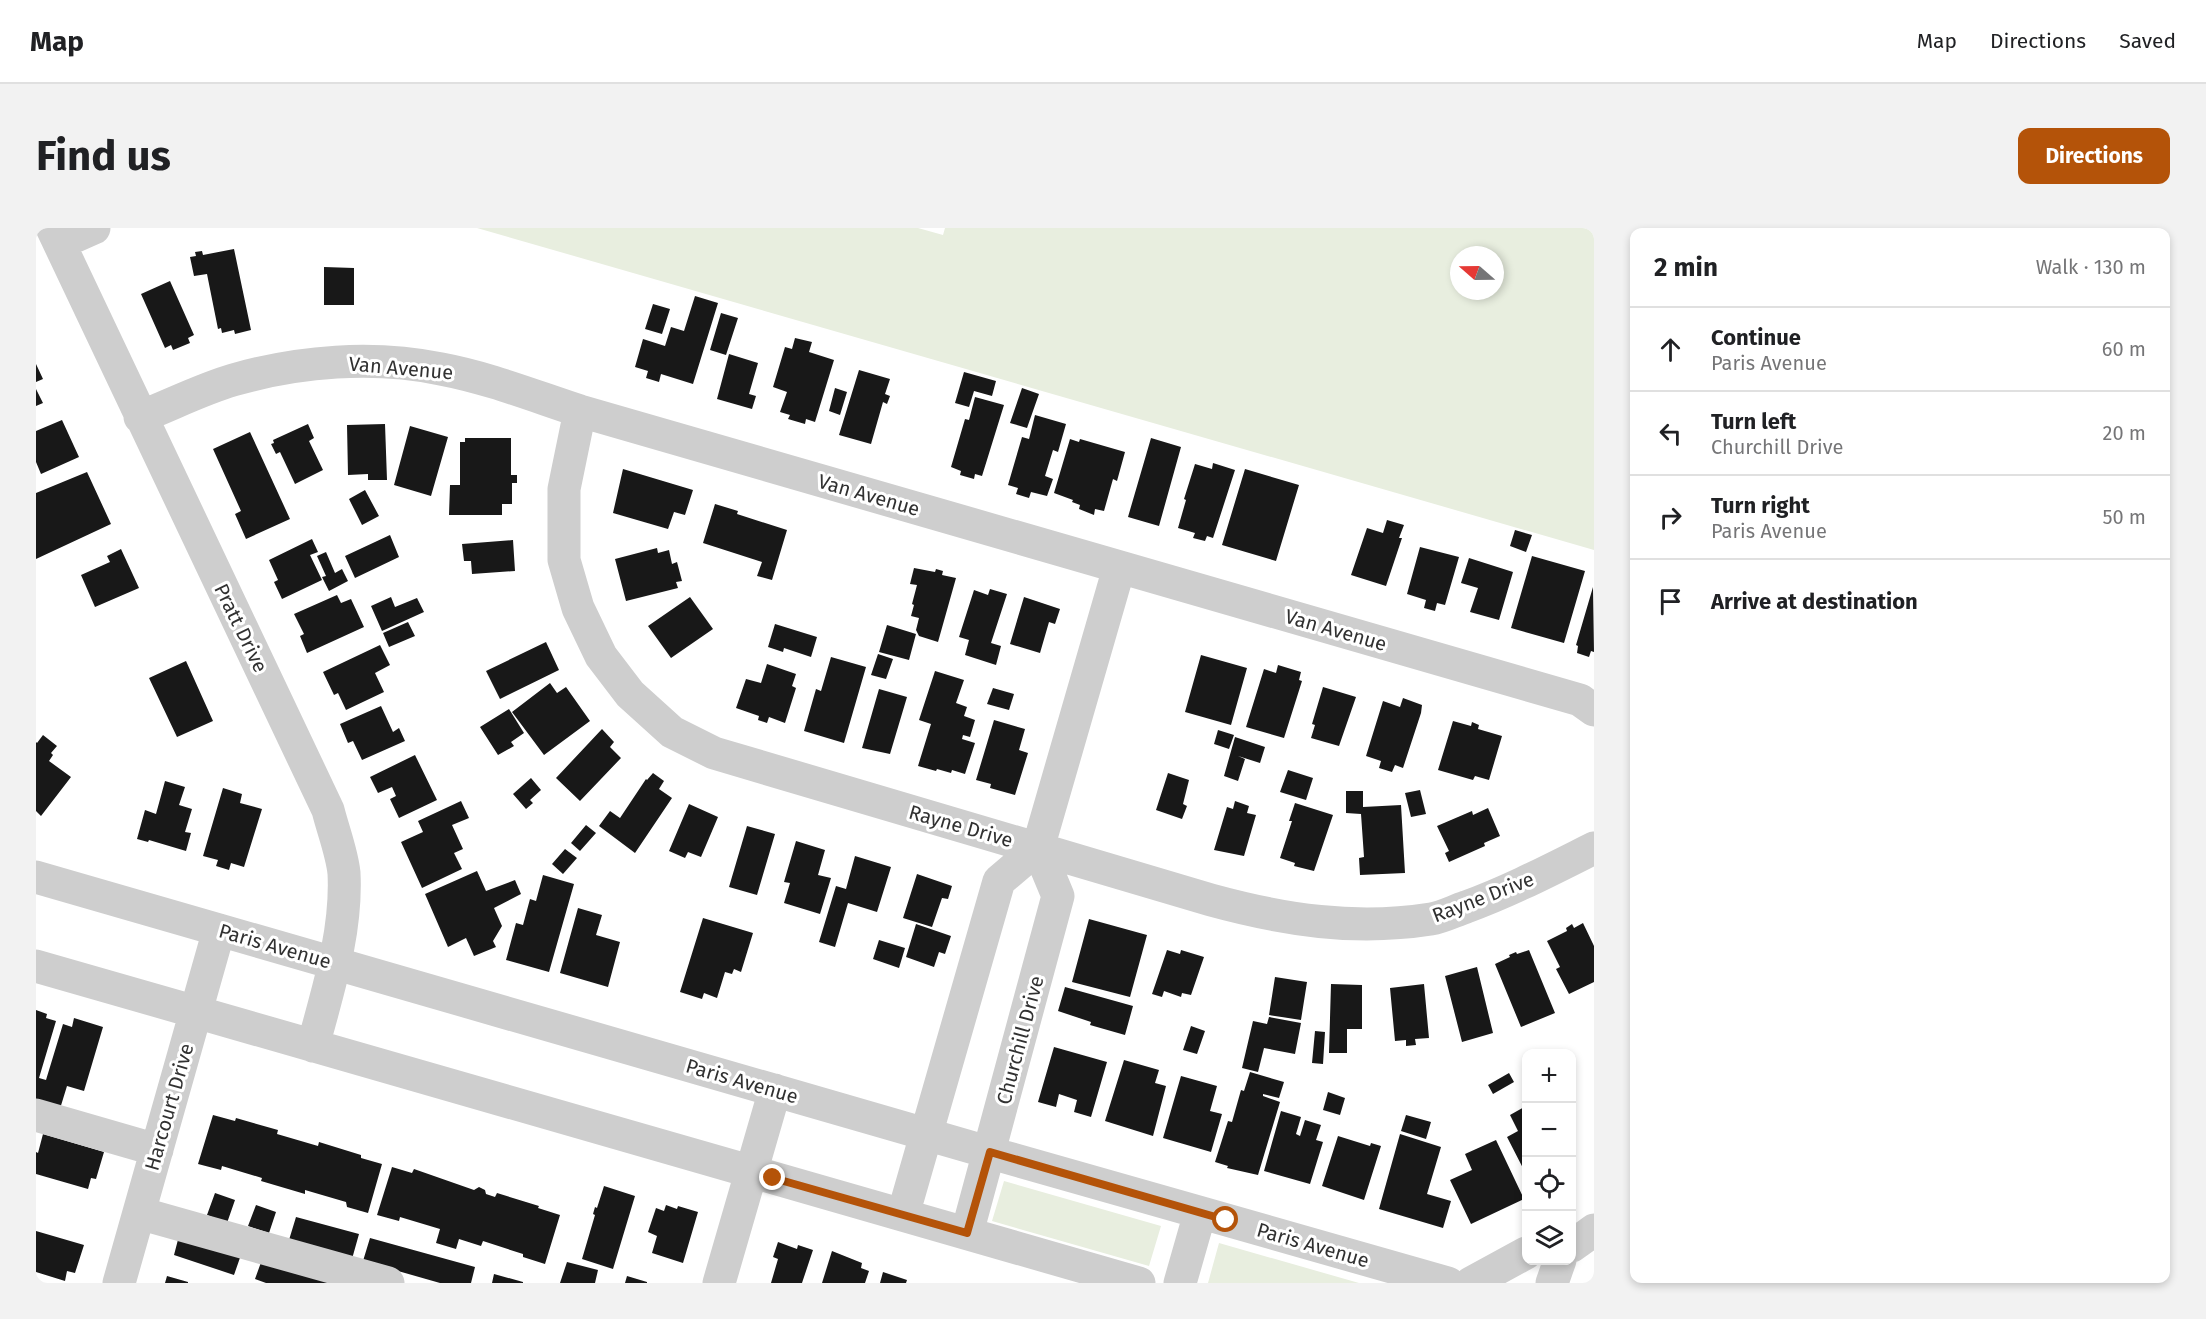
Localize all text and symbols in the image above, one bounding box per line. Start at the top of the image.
text: Map [30,25,84,58]
text: Map [1917,28,1957,54]
text: Directions [1990,28,2086,54]
text: Saved [2119,28,2176,54]
button: Directions [2018,128,2170,184]
text: Find us [36,131,171,181]
north arrow [1450,246,1504,300]
text: 2 min [1654,252,1718,283]
text: Walk · 130 m [2036,255,2146,279]
text: Continue [1711,324,1801,351]
icon: ahead [1654,333,1687,366]
text: 60 m [2102,337,2146,361]
street label: Van Avenue [348,351,454,385]
text: Paris Avenue [1711,351,1827,375]
text: Turn left [1711,408,1796,435]
icon: left [1654,417,1687,450]
text: 20 m [2103,421,2146,445]
text: Churchill Drive [1711,435,1843,459]
street label: Van Avenue [815,469,923,521]
text: Turn right [1711,492,1810,519]
icon: right [1654,501,1687,534]
text: 50 m [2102,505,2146,529]
text: Paris Avenue [1711,519,1827,543]
street label: Pratt Drive [209,580,273,676]
icon: arrive [1654,585,1687,618]
text: Arrive at destination [1711,588,1918,615]
street label: Van Avenue [1282,604,1390,656]
street label: Rayne Drive [906,800,1016,852]
street label: Rayne Drive [1429,867,1537,927]
street label: Paris Avenue [216,919,334,973]
street label: Churchill Drive [991,973,1049,1107]
street label: Harcourt Drive [139,1041,199,1173]
map controls [1522,1049,1576,1265]
button: + [1522,1049,1576,1103]
street label: Paris Avenue [683,1054,801,1108]
button: − [1522,1103,1576,1157]
button: locate [1522,1157,1576,1211]
route end [759,1164,785,1190]
route start [1212,1206,1238,1232]
button: layers [1522,1211,1576,1265]
street label: Paris Avenue [1254,1218,1372,1272]

